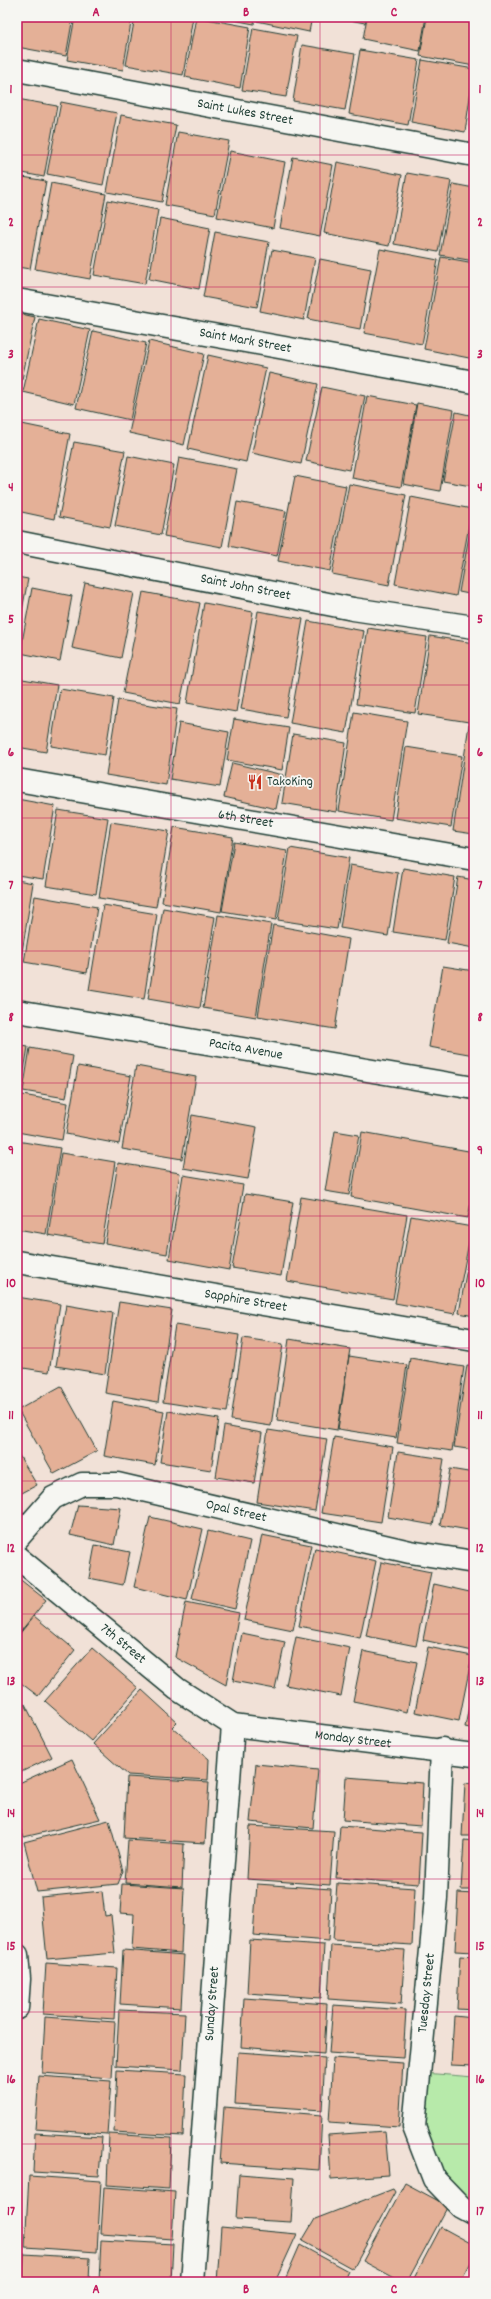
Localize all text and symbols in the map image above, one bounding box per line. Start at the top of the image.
text: A [92,4,100,23]
text: B [243,4,249,23]
text: C [391,4,398,23]
text: 1 [10,81,13,100]
text: 1 [479,81,482,100]
street label: Saint Lukes Street [196,94,295,131]
text: 2 [8,214,14,233]
text: 2 [477,214,483,233]
street label: Saint Mark Street [198,323,293,359]
text: 3 [8,346,14,365]
text: 3 [477,346,483,365]
text: 4 [8,479,14,498]
text: 4 [477,479,483,498]
street label: Saint John Street [199,569,292,606]
text: 5 [8,611,14,630]
text: 5 [477,611,483,630]
text: 6 [8,744,15,763]
text: 6 [477,744,484,763]
place label: TakoKing [267,772,313,792]
restaurant icon: TakoKing [246,773,264,791]
street label: 6th Street [216,805,275,834]
text: 7 [9,877,14,896]
text: 7 [478,877,483,896]
text: 8 [8,1009,14,1028]
text: 8 [477,1009,483,1028]
street label: Pacita Avenue [207,1033,284,1066]
text: 9 [8,1142,14,1161]
text: 9 [477,1142,483,1161]
text: 10 [6,1275,16,1294]
text: 10 [475,1275,485,1294]
street label: Sapphire Street [203,1284,288,1318]
text: 11 [8,1407,14,1426]
text: 11 [477,1407,483,1426]
street label: Opal Street [204,1495,268,1528]
text: 12 [7,1540,16,1559]
text: 12 [476,1540,485,1559]
street label: 7th Street [95,1619,150,1669]
text: 13 [7,1673,16,1692]
text: 13 [476,1673,485,1692]
street label: Monday Street [314,1725,393,1755]
text: 14 [7,1805,15,1824]
text: 14 [476,1805,484,1824]
text: 15 [7,1938,15,1957]
text: 15 [476,1938,484,1957]
street label: Tuesday Street [413,1952,441,2034]
street label: Sunday Street [200,1966,225,2042]
text: 16 [6,2071,16,2090]
text: 16 [475,2071,485,2090]
text: 17 [7,2203,15,2222]
text: 17 [476,2203,484,2222]
text: A [92,2281,100,2299]
text: B [243,2281,249,2299]
text: C [391,2281,398,2299]

